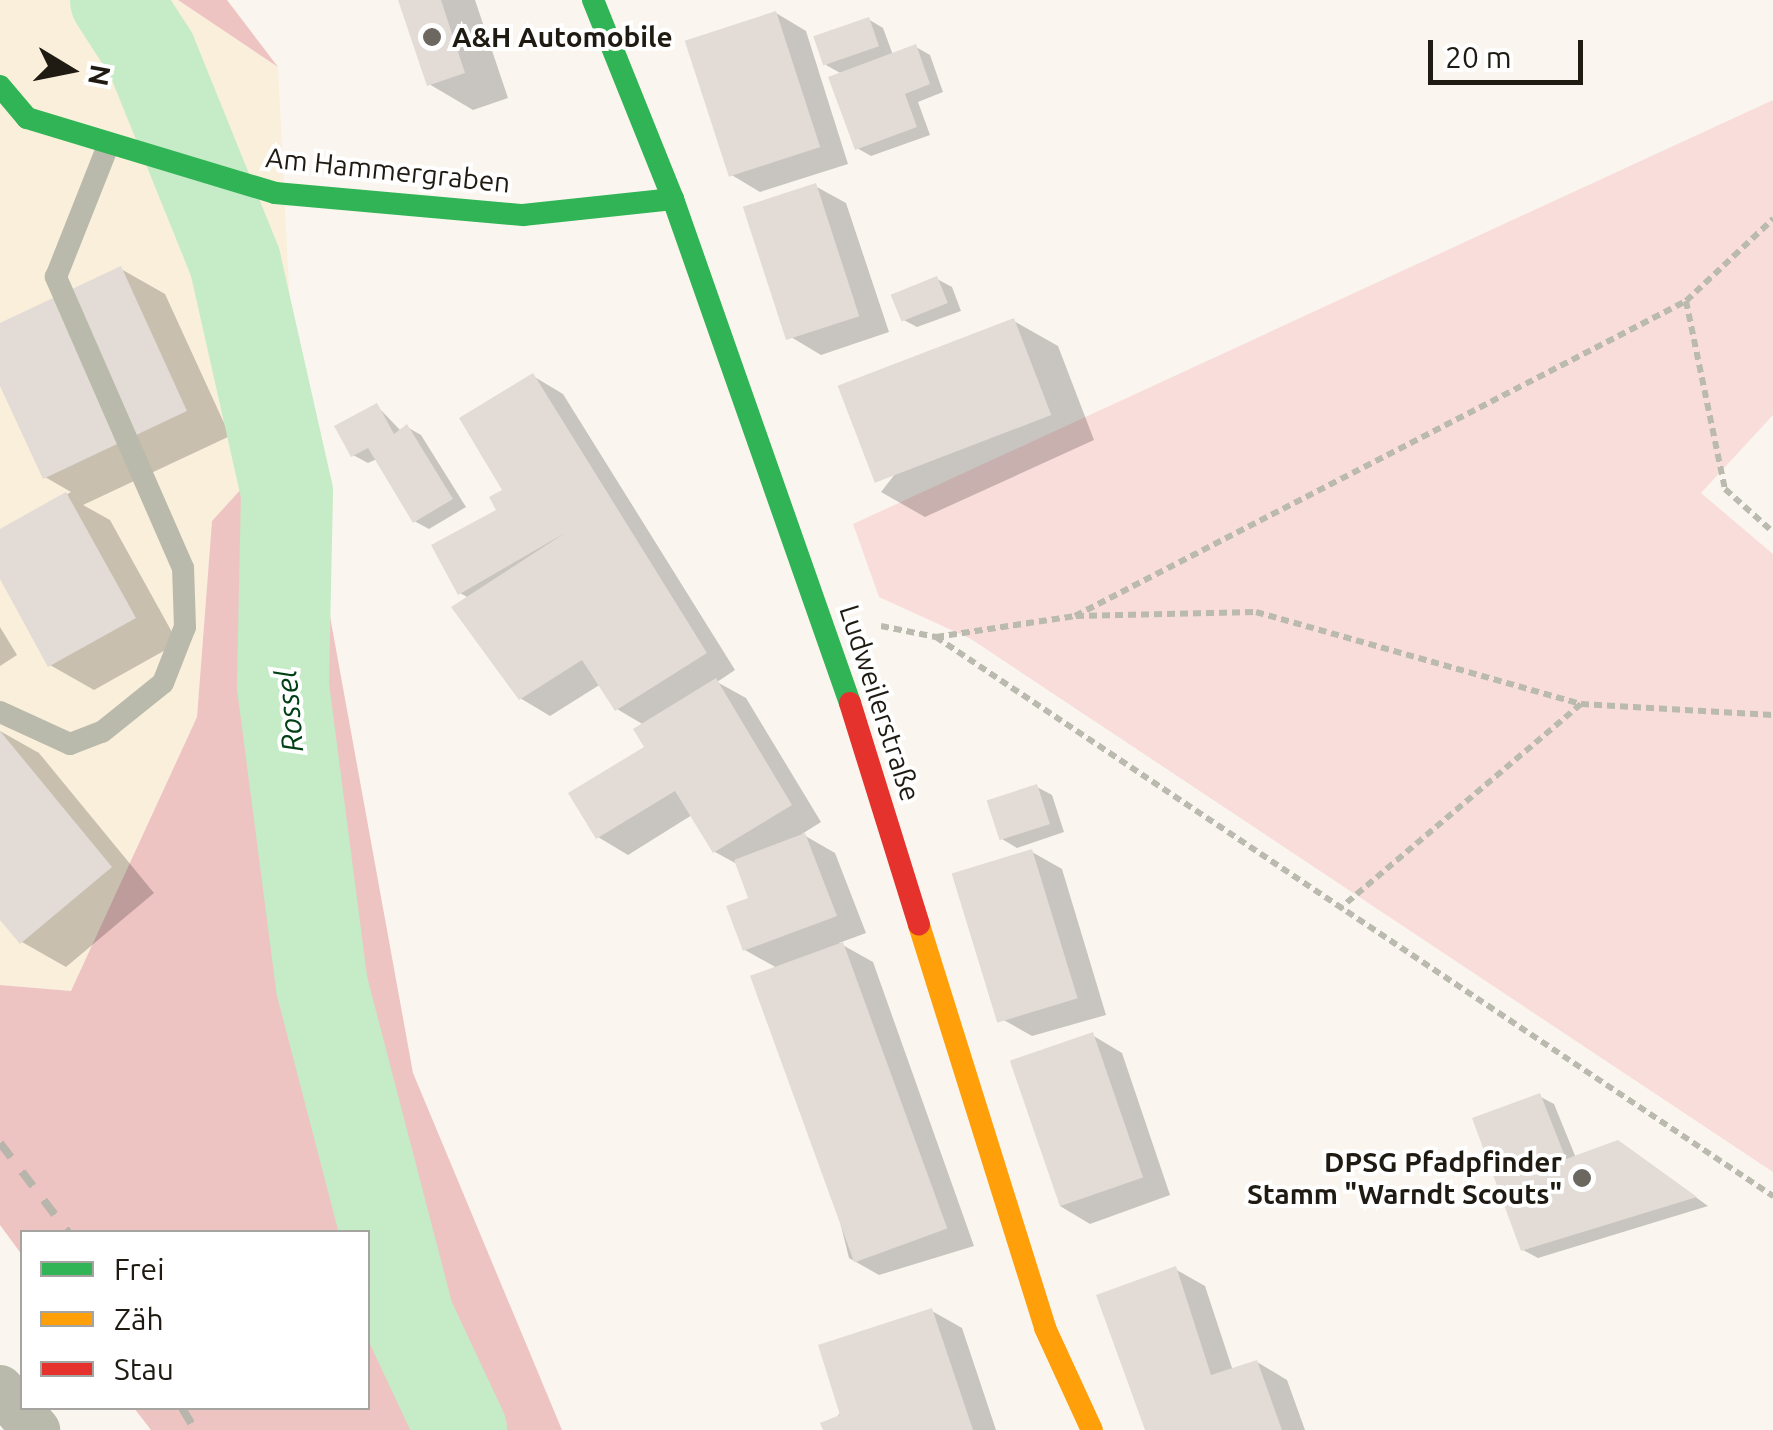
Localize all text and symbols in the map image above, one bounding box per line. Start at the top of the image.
north arrow [20,20,120,120]
place label: A&H Automobile [452,20,673,54]
scale bar [1433,20,1588,82]
marker: A&H Automobile [421,26,443,48]
text: 20 m [1445,40,1512,74]
text: N [83,62,117,88]
street label: Am Hammergraben [264,140,512,200]
street label: Ludweilerstraße [832,601,928,805]
water label: Rossel [267,668,311,754]
place label: DPSG Pfadpfinder Stamm "Warndt Scouts" [1247,1145,1562,1211]
marker: DPSG Pfadpfinder Stamm "Warndt Scouts" [1571,1167,1593,1189]
legend [20,1230,370,1410]
text: Frei [114,1252,164,1286]
text: Zäh [114,1302,164,1336]
text: Stau [114,1352,174,1386]

